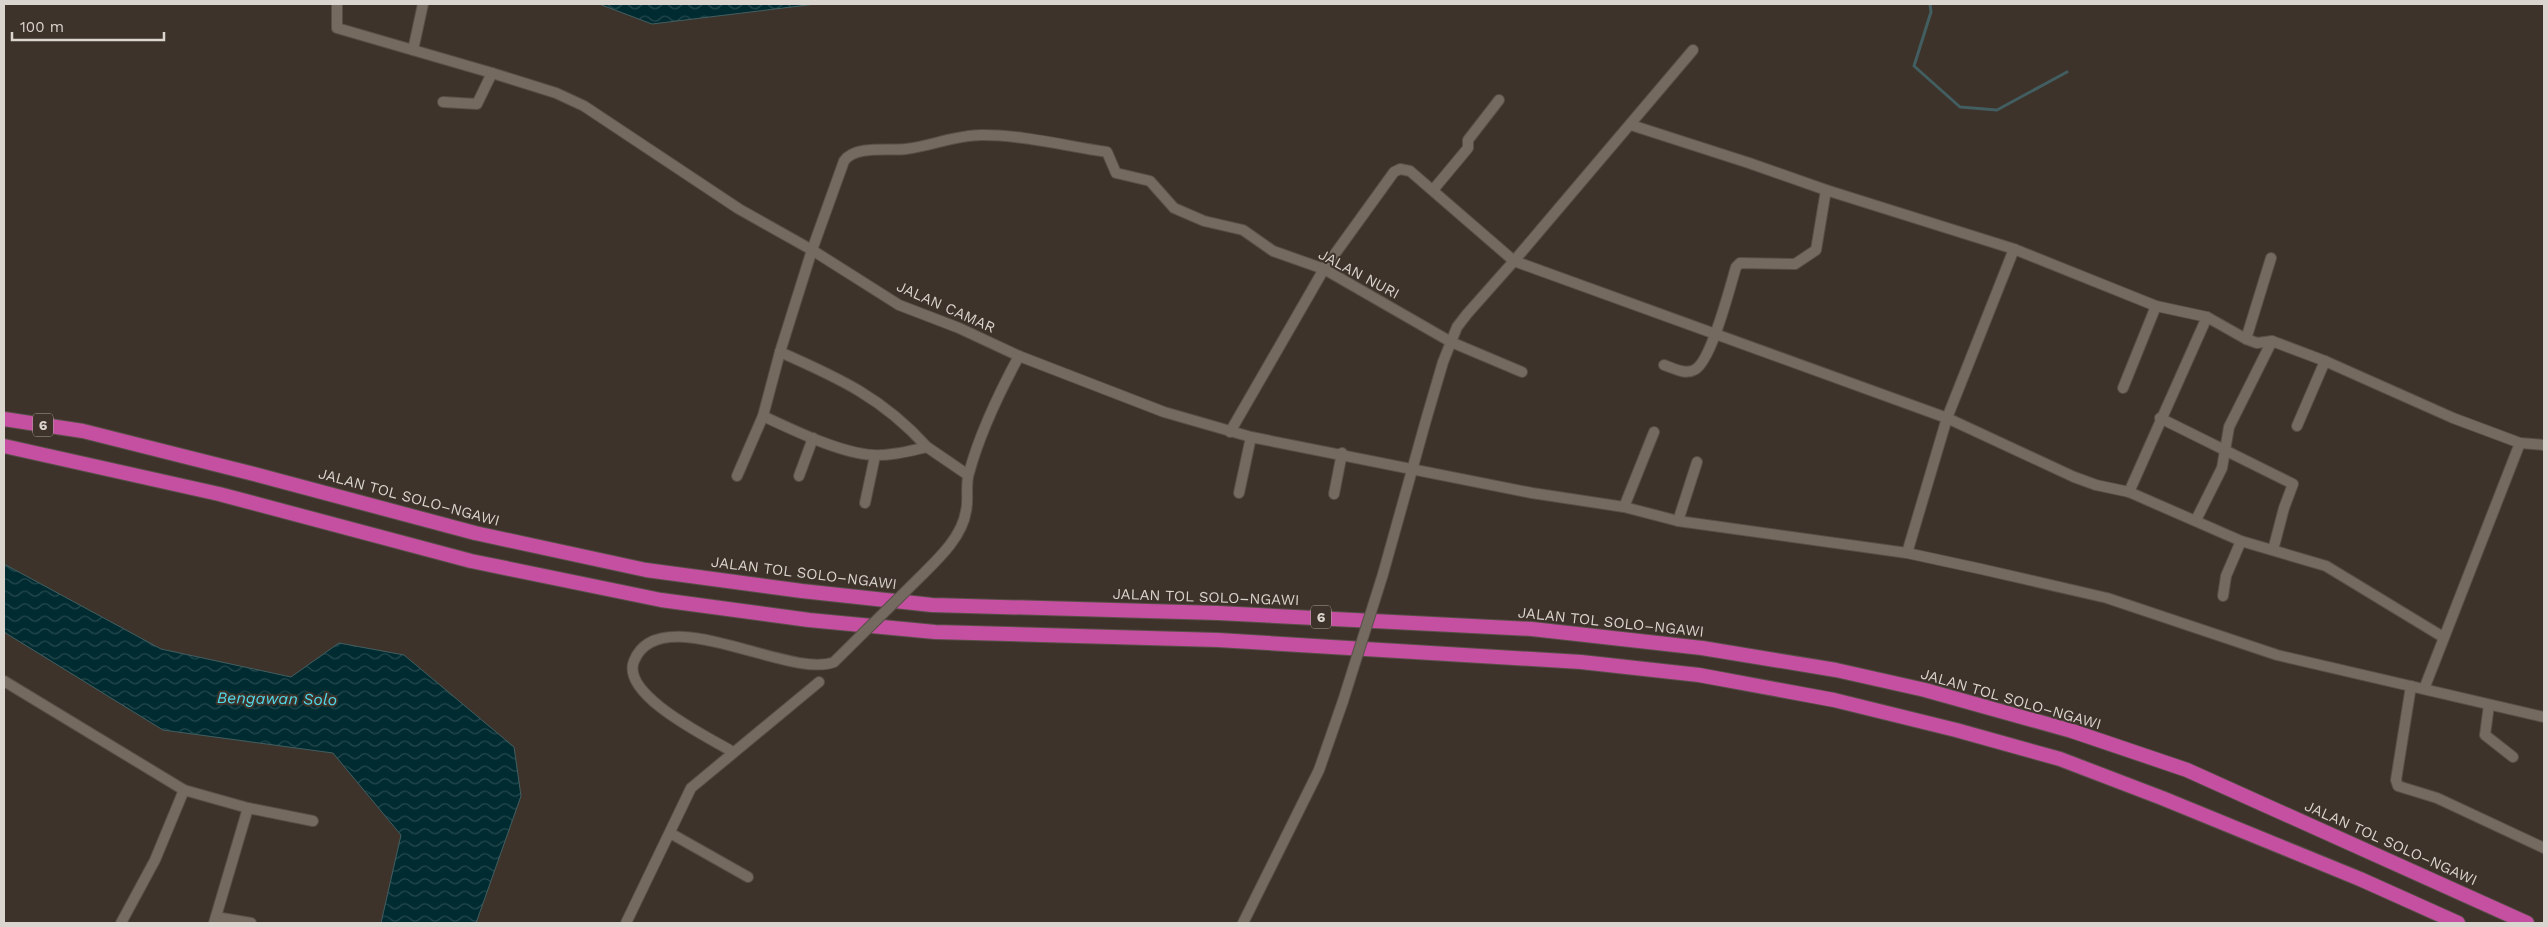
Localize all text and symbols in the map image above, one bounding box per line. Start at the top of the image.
scale bar [12,10,165,42]
text: 100 m [20,18,64,36]
street label: JALAN NURI [1315,245,1403,303]
street label: JALAN CAMAR [894,277,998,337]
road number: 6 [33,414,53,436]
street label: JALAN TOL SOLO–NGAWI [316,464,502,530]
street label: JALAN TOL SOLO–NGAWI [710,553,898,593]
street label: JALAN TOL SOLO–NGAWI [1112,585,1300,609]
street label: JALAN TOL SOLO–NGAWI [1517,603,1705,641]
road number: 6 [1311,606,1331,628]
street label: JALAN TOL SOLO–NGAWI [1919,665,2103,733]
water label: Bengawan Solo [217,688,337,709]
street label: JALAN TOL SOLO–NGAWI [2302,797,2480,889]

